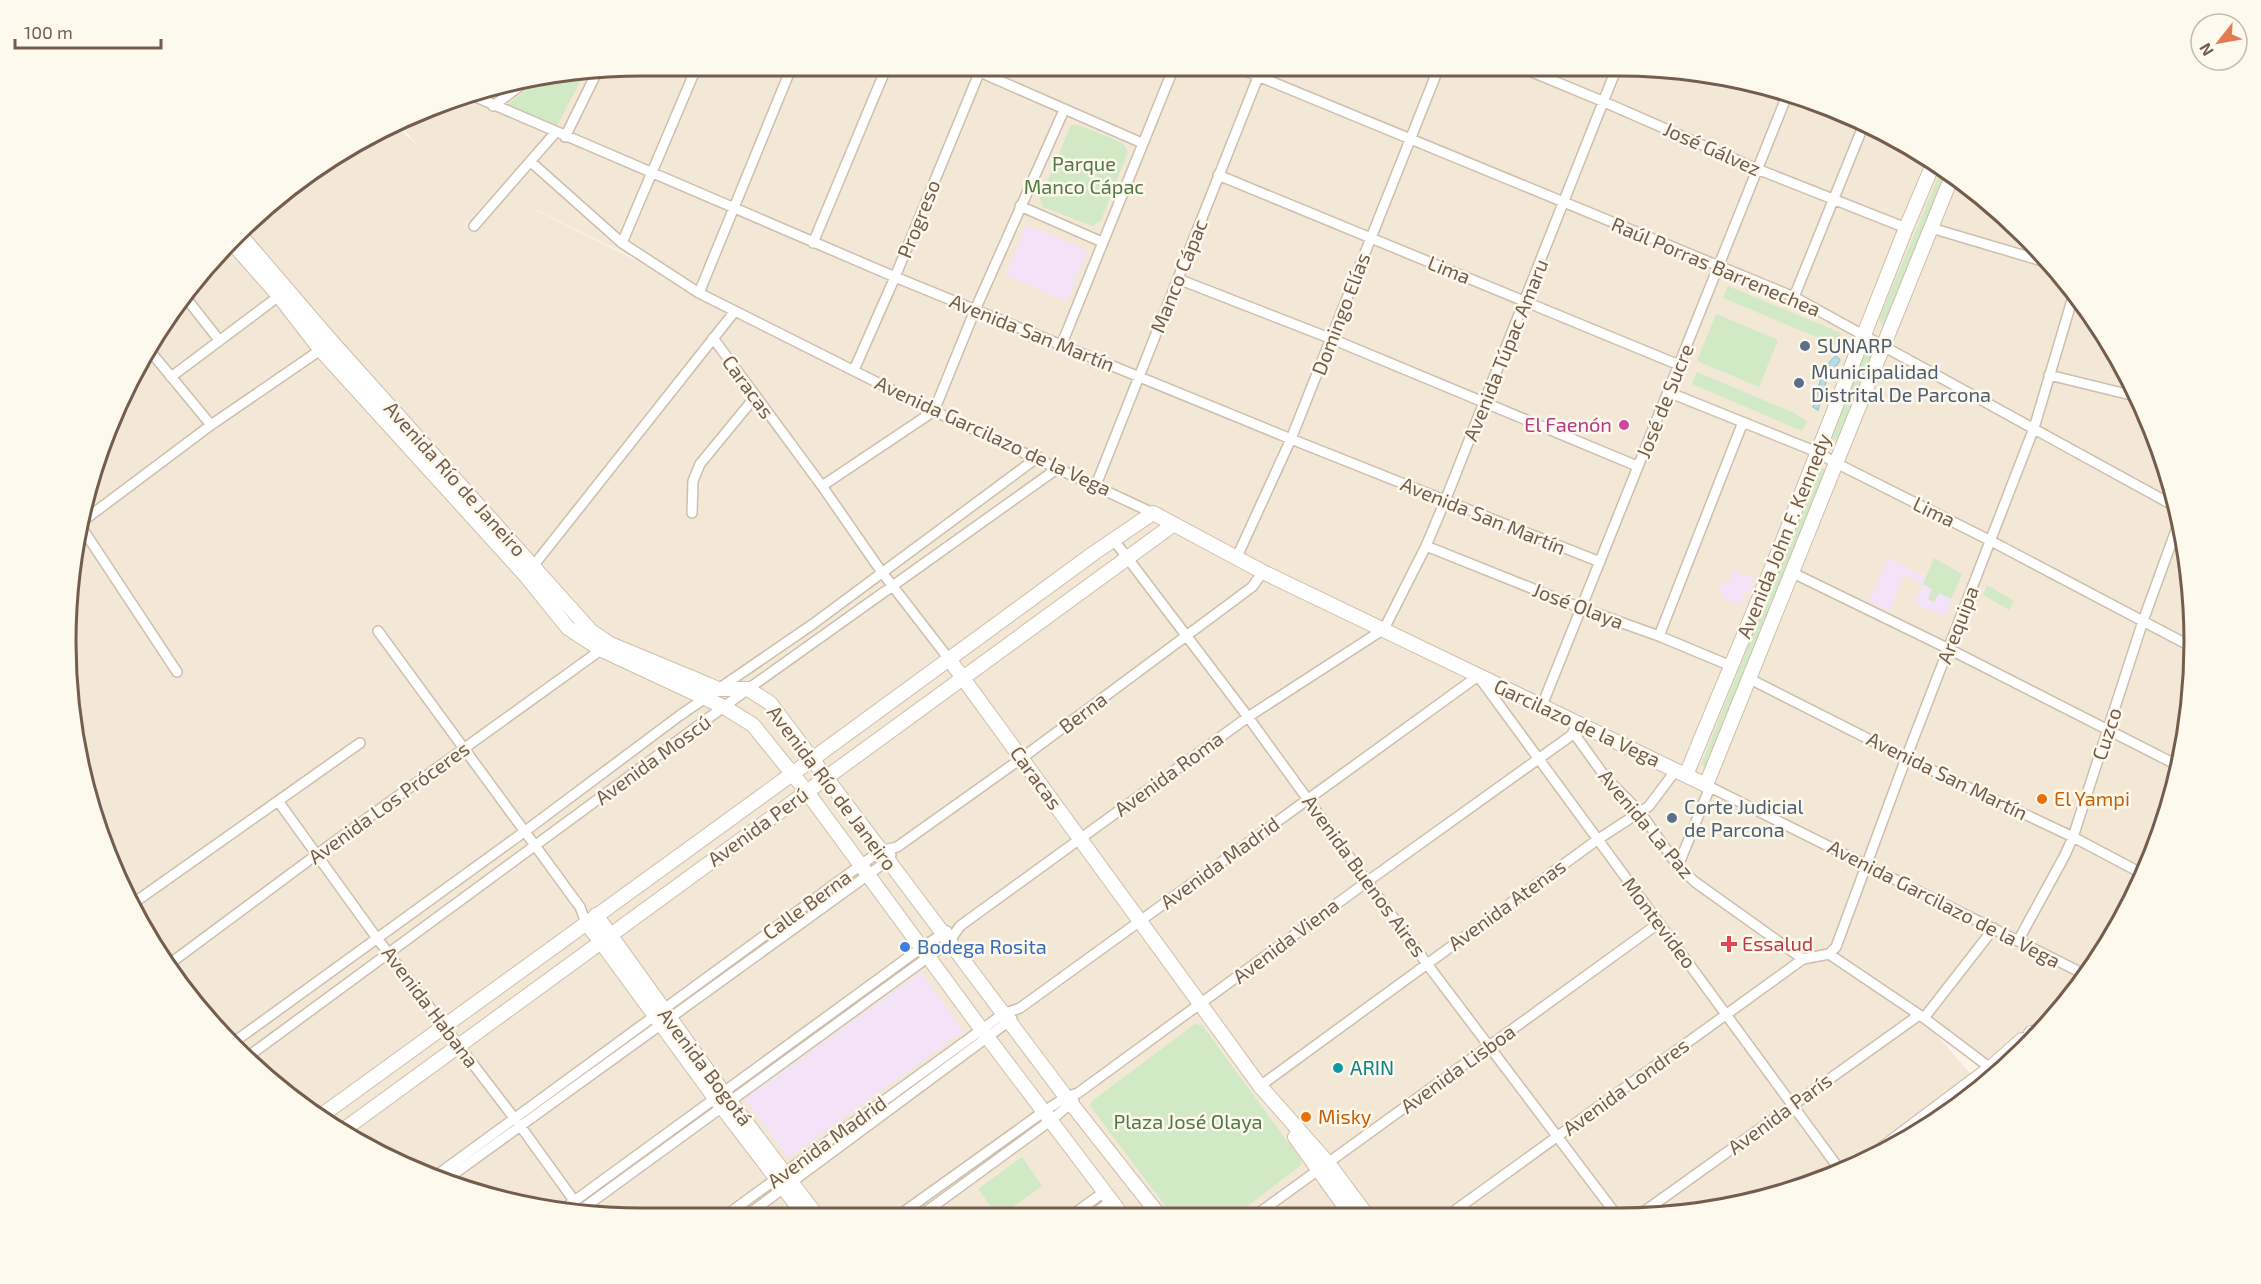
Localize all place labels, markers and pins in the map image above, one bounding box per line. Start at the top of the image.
place label: SUNARP [1817,333,1892,357]
marker: SUNARP [1798,339,1812,353]
place label: Municipalidad Distrital De Parcona [1811,359,1991,406]
marker: Municipalidad Distrital De Parcona [1792,376,1806,390]
place label: El Faenón [1524,412,1612,436]
marker: El Faenón [1617,418,1631,432]
place label: El Yampi [2054,786,2130,810]
marker: El Yampi [2035,792,2049,806]
place label: Corte Judicial de Parcona [1684,794,1804,841]
marker: Corte Judicial de Parcona [1665,811,1679,825]
place label: Essalud [1742,931,1813,955]
place label: Bodega Rosita [917,934,1047,958]
marker: Essalud [1720,935,1738,953]
marker: Bodega Rosita [898,940,912,954]
place label: ARIN [1350,1055,1394,1079]
marker: ARIN [1331,1061,1345,1075]
place label: Misky [1318,1104,1372,1128]
marker: Misky [1299,1110,1313,1124]

